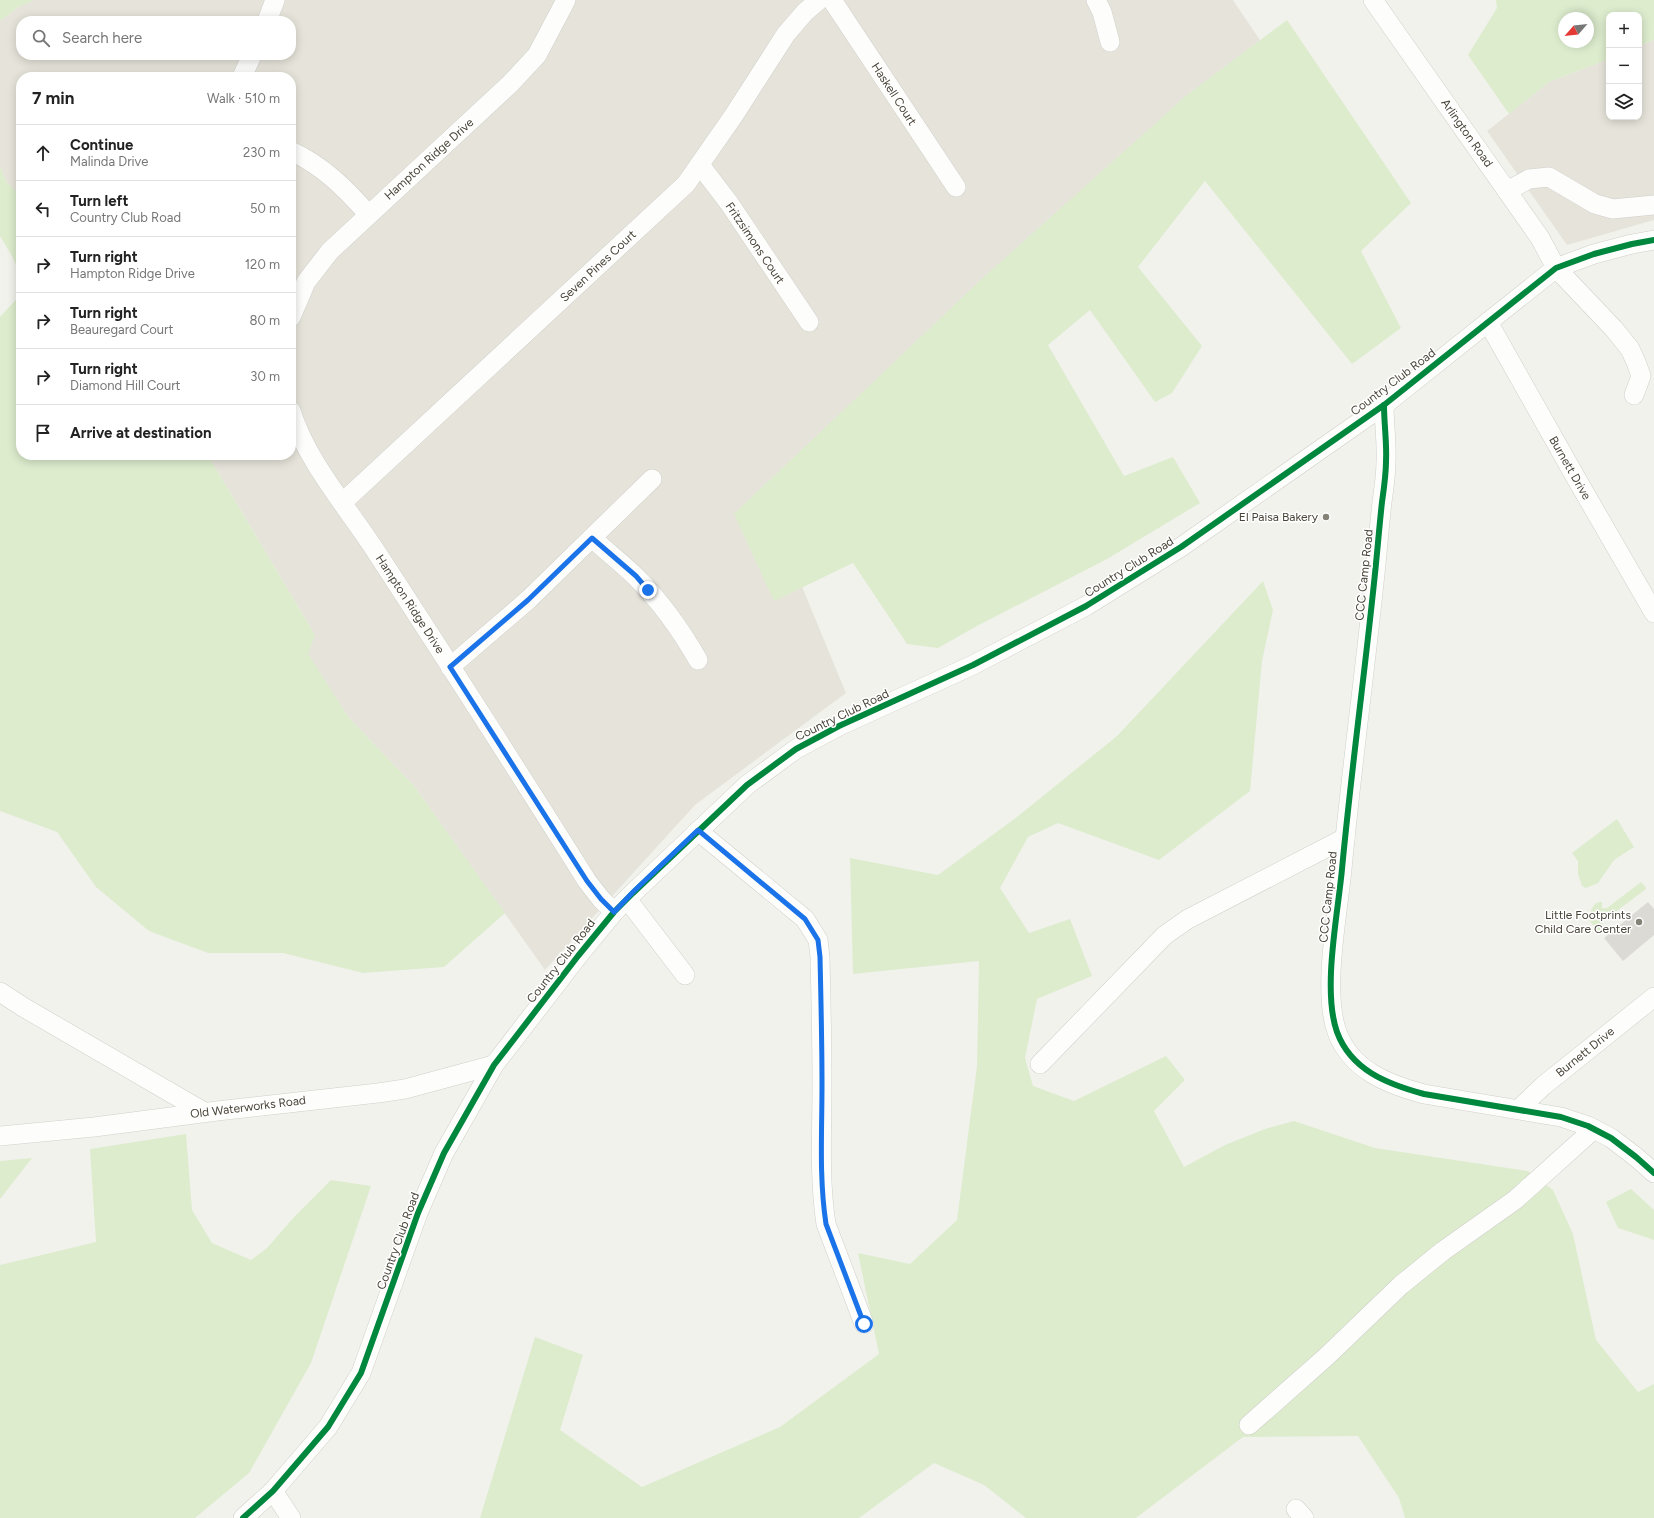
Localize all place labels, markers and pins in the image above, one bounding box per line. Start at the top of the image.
place label: El Paisa Bakery [1239,510,1319,524]
marker: El Paisa Bakery [1321,512,1331,522]
place label: Little Footprints Child Care Center [1535,908,1631,936]
marker: Little Footprints Child Care Center [1634,917,1644,927]

